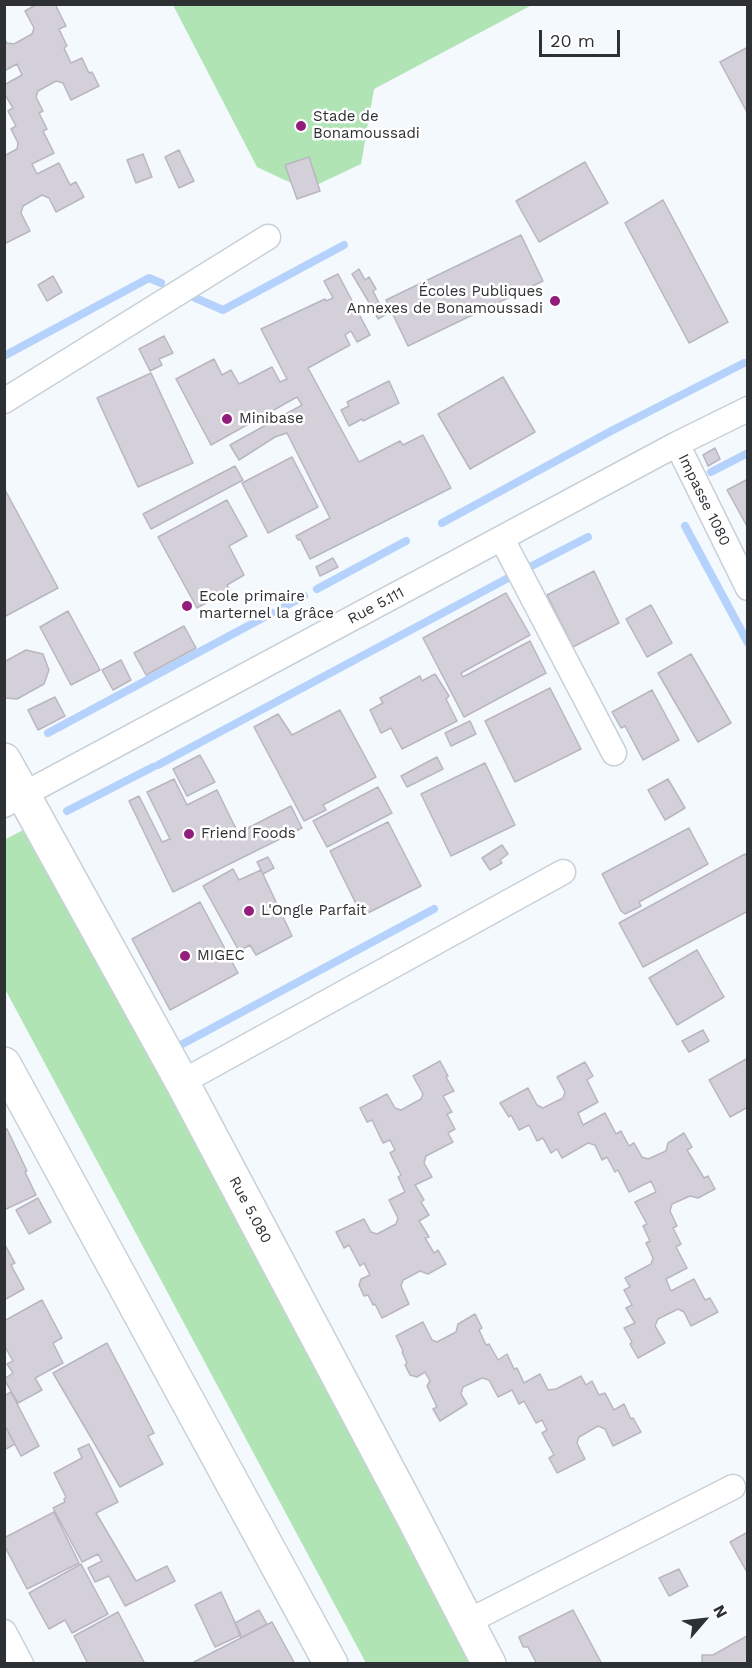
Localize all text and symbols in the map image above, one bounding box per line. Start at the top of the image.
scale bar [542,18,623,56]
text: 20 m [550,30,595,51]
place label: Stade de Bonamoussadi [313,108,420,143]
marker: Stade de Bonamoussadi [294,119,308,133]
place label: Écoles Publiques Annexes de Bonamoussadi [347,283,543,318]
marker: Écoles Publiques Annexes de Bonamoussadi [548,294,562,308]
place label: Minibase [239,410,304,428]
marker: Minibase [220,412,234,426]
street label: Impasse 1080 [674,451,734,549]
street label: Rue 5.111 [345,584,407,628]
place label: Ecole primaire marternel la grâce [199,588,334,623]
marker: Ecole primaire marternel la grâce [180,599,194,613]
place label: Friend Foods [201,825,296,843]
marker: Friend Foods [182,827,196,841]
place label: L'Ongle Parfait [261,902,366,920]
marker: L'Ongle Parfait [242,904,256,918]
place label: MIGEC [197,947,245,965]
marker: MIGEC [178,949,192,963]
street label: Rue 5.080 [225,1174,275,1246]
north arrow [674,1590,734,1650]
text: N [709,1602,732,1621]

